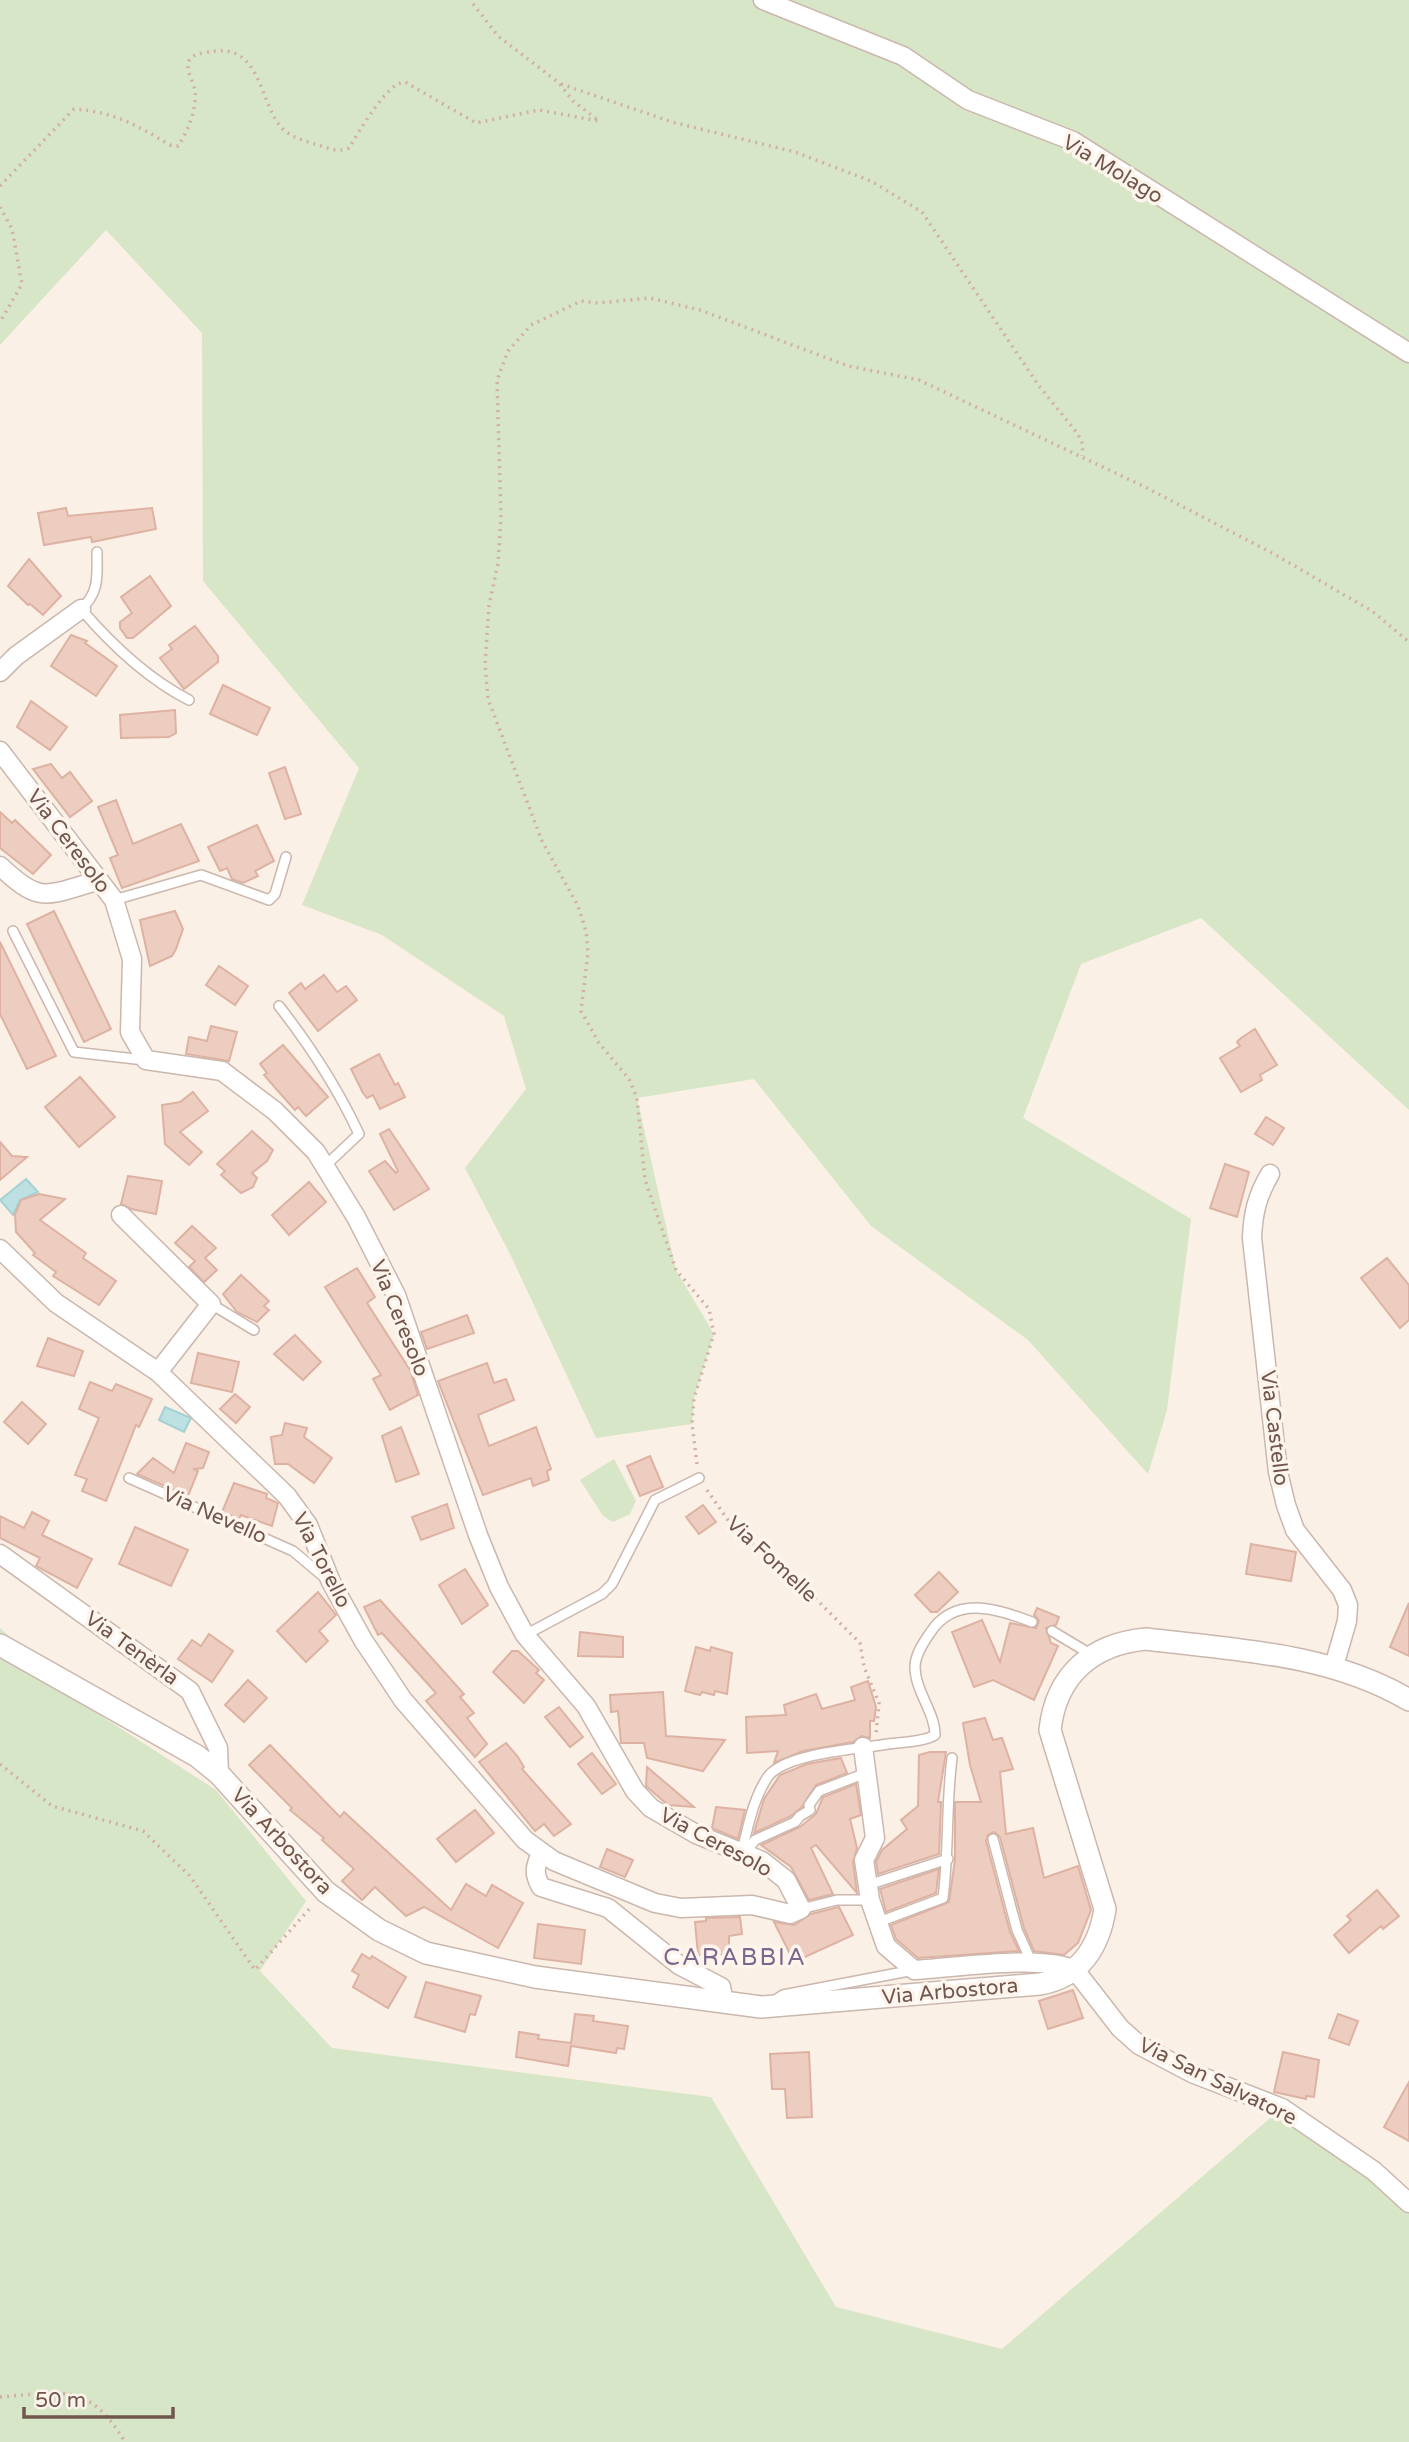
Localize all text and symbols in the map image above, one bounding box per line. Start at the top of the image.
street label: Via Molago [1058,130,1167,209]
street label: Via Ceresolo [21,784,116,898]
street label: Via Ceresolo [365,1256,434,1380]
street label: Via Castello [1255,1369,1294,1487]
street label: Via Nevello [159,1481,271,1550]
street label: Via Torello [287,1508,356,1612]
street label: Via Fomelle [721,1511,822,1608]
street label: Via Tenèrla [80,1606,184,1691]
street label: Via Arbostora [226,1783,337,1900]
street label: Via Ceresolo [655,1802,776,1882]
district label: CARABBIA [663,1943,807,1972]
street label: Via Arbostora [881,1973,1019,2010]
street label: Via San Salvatore [1135,2032,1301,2131]
scale bar [24,2376,173,2420]
text: 50 m [35,2388,86,2413]

